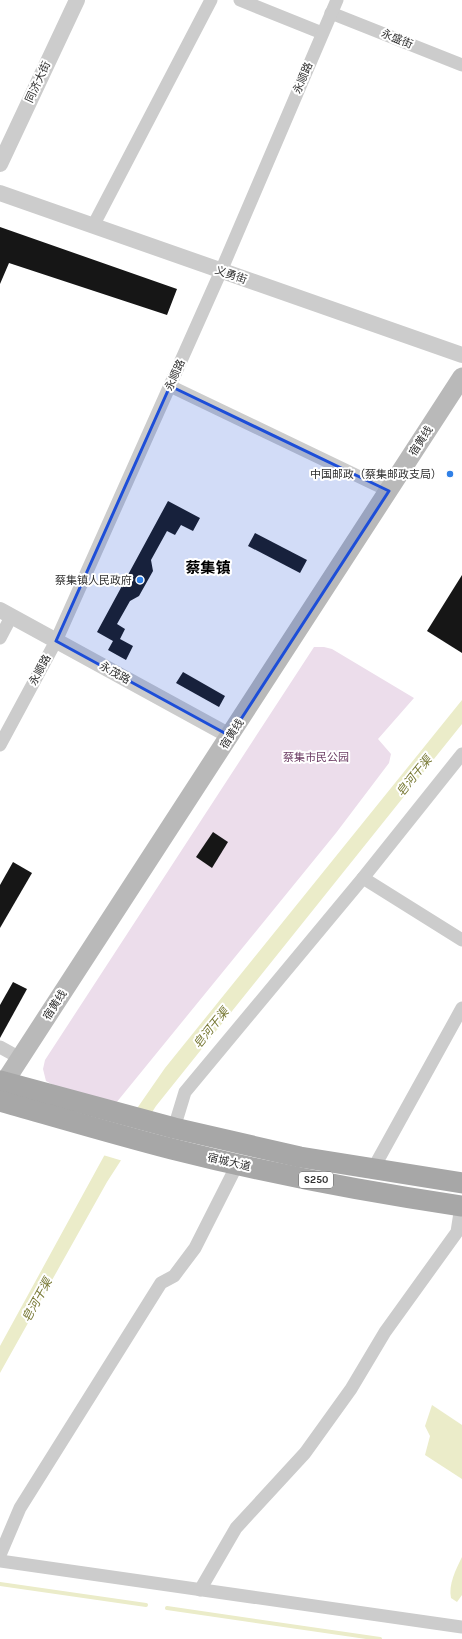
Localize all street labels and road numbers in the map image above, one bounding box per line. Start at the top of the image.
street label: 永盛街 [379,27,415,51]
street label: 同济大街 [23,59,53,105]
street label: 永顺路 [291,60,315,96]
street label: 义勇街 [213,263,249,287]
street label: 永顺路 [162,357,188,393]
street label: 宿黄线 [407,424,435,458]
street label: 永顺路 [27,652,53,688]
street label: 永茂路 [97,659,133,687]
street label: 宿黄线 [218,717,246,751]
street label: 宿黄线 [41,988,69,1022]
street label: 宿城大道 [206,1151,252,1173]
road number: S250 [299,1172,333,1188]

